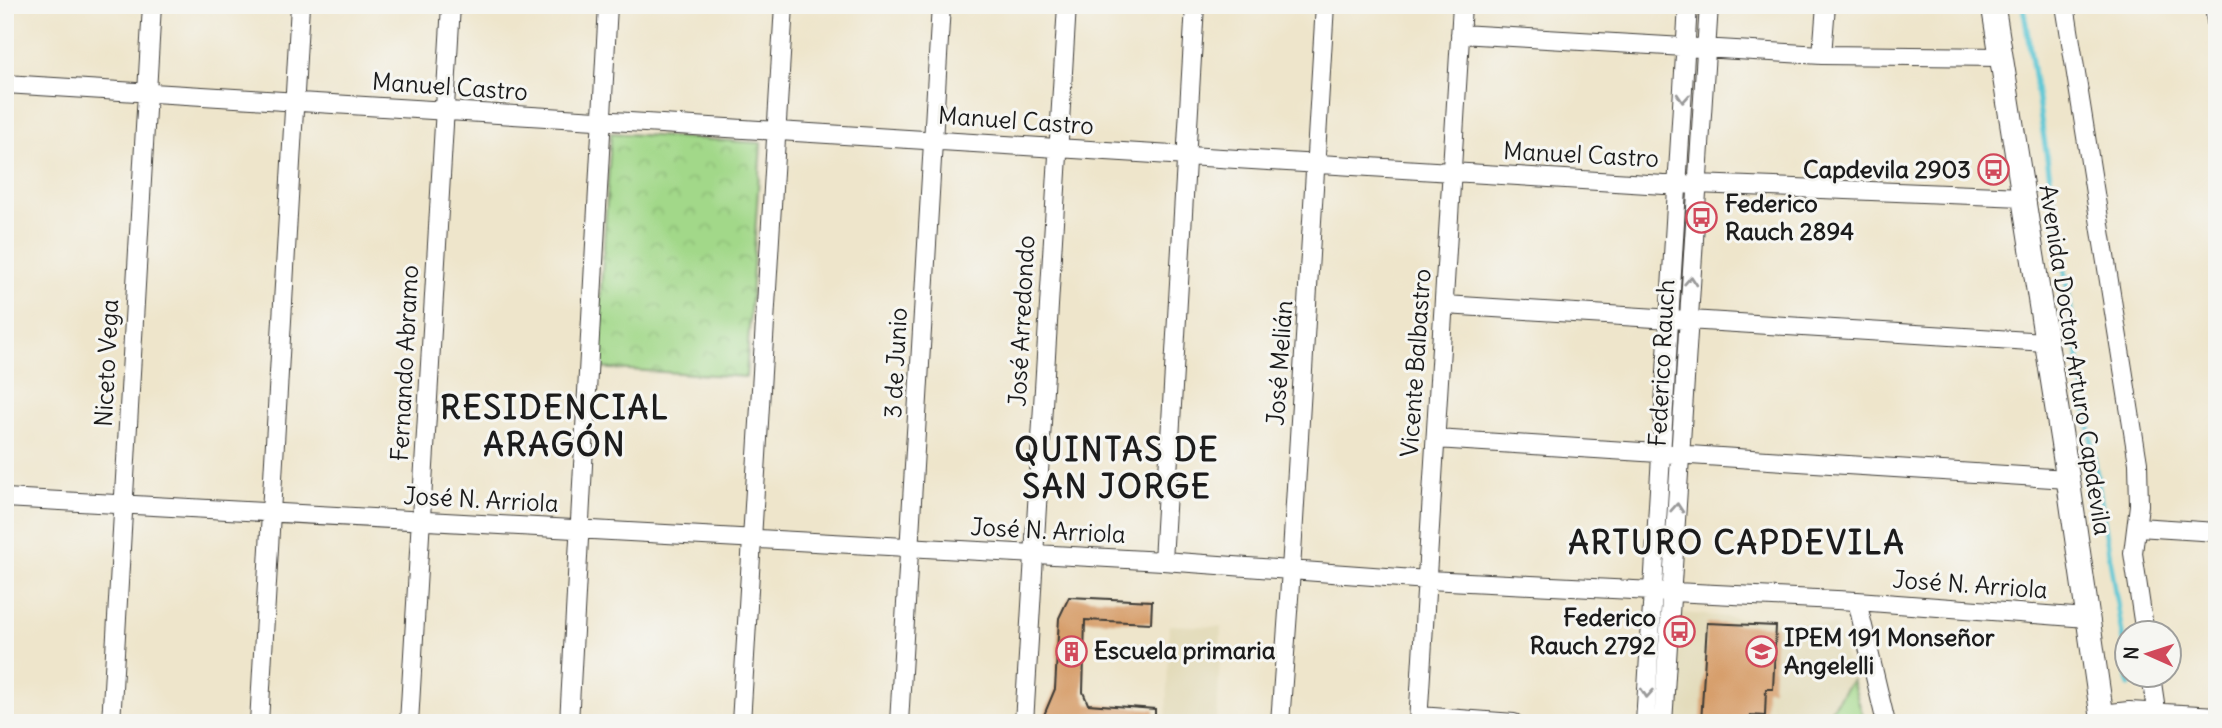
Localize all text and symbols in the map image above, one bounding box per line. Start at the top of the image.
street label: Manuel Castro [371,66,529,106]
one-way arrow [1676,93,1691,104]
street label: Manuel Castro [937,100,1095,140]
street label: Manuel Castro [1502,135,1660,173]
bus stop icon: Capdevila 2903 [1977,153,2011,187]
place label: Capdevila 2903 [1803,154,1971,184]
street label: Avenida Doctor Arturo Capdevila [2033,182,2119,537]
place label: Federico Rauch 2894 [1725,188,1854,246]
bus stop icon: Federico Rauch 2894 [1685,201,1719,235]
street label: José Arredondo [1002,235,1040,407]
street label: Fernando Abramo [384,264,424,462]
street label: Vicente Balbastro [1393,268,1437,458]
one-way arrow [1683,275,1698,286]
street label: Federico Rauch [1642,279,1680,447]
street label: Niceto Vega [88,298,124,428]
street label: José Melián [1260,299,1298,427]
street label: 3 de Junio [877,307,913,419]
district label: RESIDENCIAL ARAGÓN [440,387,670,465]
district label: QUINTAS DE SAN JORGE [1015,429,1219,507]
street label: José N. Arriola [403,480,559,518]
one-way arrow [1669,502,1684,513]
street label: José N. Arriola [970,511,1126,549]
district label: ARTURO CAPDEVILA [1568,522,1906,563]
street label: José N. Arriola [1892,564,2049,604]
place label: Federico Rauch 2792 [1530,602,1656,660]
bus stop icon: Federico Rauch 2792 [1662,615,1696,649]
north arrow [2114,620,2184,690]
place label: IPEM 191 Monseñor Angelelli [1784,622,1995,680]
building icon: Escuela primaria [1054,634,1088,668]
place label: Escuela primaria [1094,635,1276,665]
school or university icon: IPEM 191 Monseñor Angelelli [1744,635,1778,669]
text: N [2119,646,2143,660]
one-way arrow [1640,687,1655,698]

